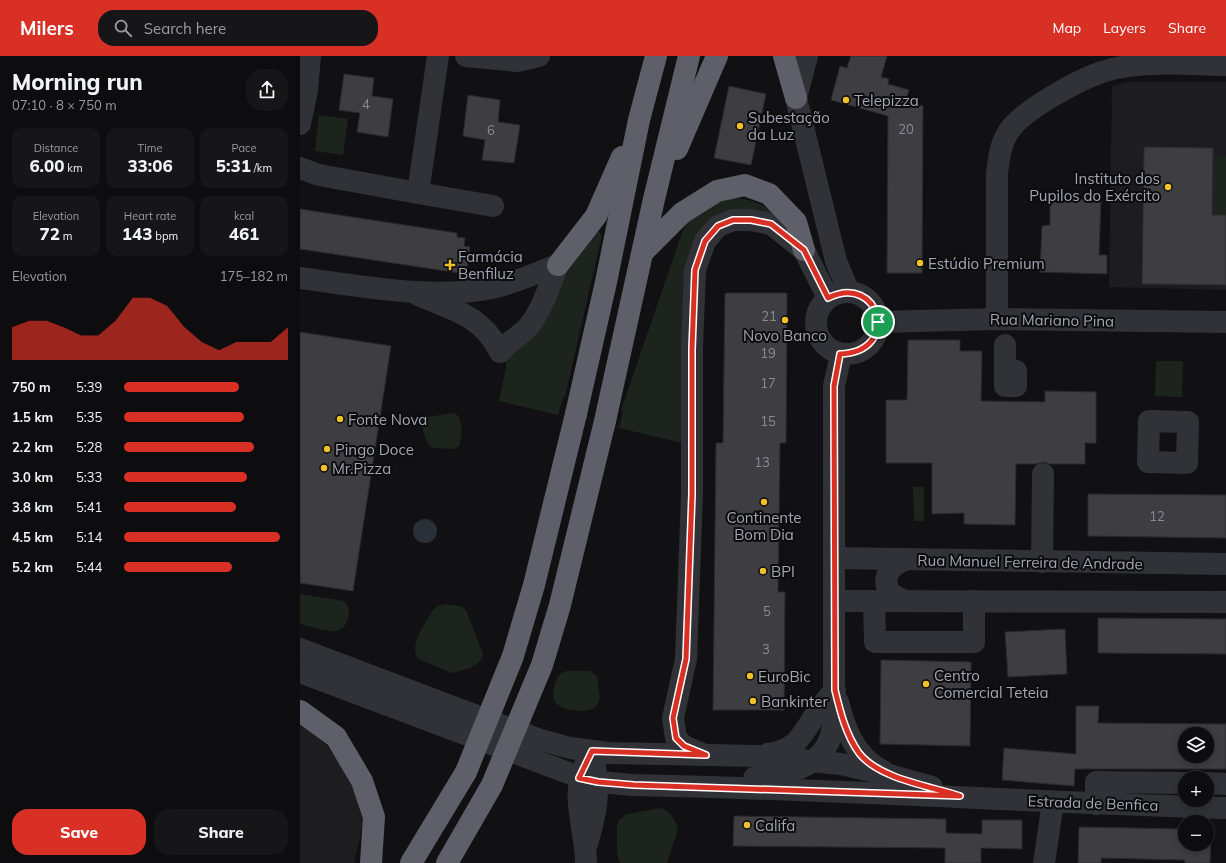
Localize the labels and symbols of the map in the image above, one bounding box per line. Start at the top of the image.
place label: Telepizza [854,91,919,110]
marker: Telepizza [841,95,851,105]
house number: 4 [362,96,370,112]
place label: Subestação da Luz [748,108,830,144]
marker: Subestação da Luz [735,121,745,131]
house number: 20 [898,121,914,137]
house number: 6 [487,122,495,138]
place label: Instituto dos Pupilos do Exército [1029,169,1160,205]
marker: Instituto dos Pupilos do Exército [1163,182,1173,192]
place label: Farmácia Benfiluz [458,247,523,283]
place label: Estúdio Premium [928,254,1045,273]
marker: Estúdio Premium [915,258,925,268]
marker: Farmácia Benfiluz [445,260,455,270]
pin [861,305,895,339]
house number: 21 [761,308,777,324]
street label: Rua Mariano Pina [990,309,1114,331]
marker: Novo Banco [780,315,790,325]
place label: Novo Banco [743,326,827,345]
house number: 19 [760,345,776,361]
house number: 17 [760,375,776,391]
place label: Fonte Nova [348,410,427,429]
house number: 15 [760,413,776,429]
marker: Fonte Nova [335,414,345,424]
place label: Pingo Doce [335,440,414,459]
marker: Pingo Doce [322,444,332,454]
house number: 13 [754,454,770,470]
place label: Mr.Pizza [332,459,391,478]
marker: Mr.Pizza [319,463,329,473]
marker: Continente Bom Dia [759,497,769,507]
place label: Continente Bom Dia [727,508,802,544]
house number: 12 [1149,508,1165,524]
street label: Rua Manuel Ferreira de Andrade [917,551,1143,573]
place label: BPI [771,562,795,581]
marker: BPI [758,566,768,576]
house number: 5 [763,603,771,619]
house number: 3 [762,641,770,657]
place label: Centro Comercial Teteia [934,666,1048,702]
place label: EuroBic [758,667,811,686]
marker: EuroBic [745,671,755,681]
marker: Centro Comercial Teteia [921,679,931,689]
place label: Bankinter [761,692,828,711]
marker: Bankinter [748,696,758,706]
street label: Estrada de Benfica [1027,791,1159,815]
place label: Califa [755,816,795,835]
marker: Califa [742,820,752,830]

